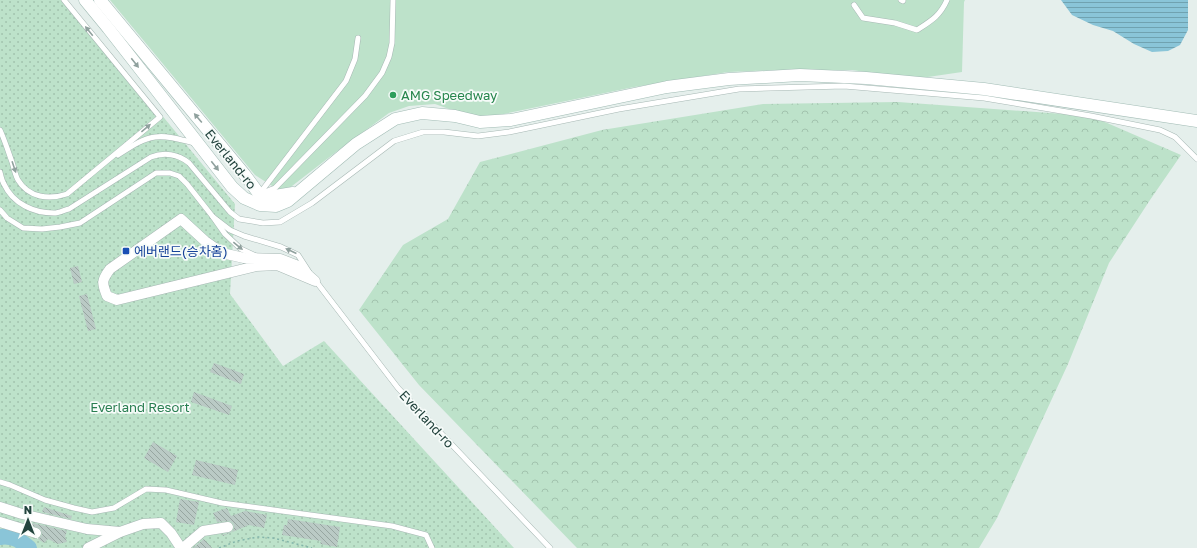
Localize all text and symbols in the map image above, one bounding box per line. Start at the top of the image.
one-way arrow [85,25,94,36]
one-way arrow [131,58,140,69]
place label: AMG Speedway [401,87,498,103]
marker: AMG Speedway [388,90,398,100]
one-way arrow [193,113,202,124]
one-way arrow [141,124,152,133]
street label: Everland-ro [202,126,260,192]
one-way arrow [211,160,220,171]
one-way arrow [11,161,17,173]
one-way arrow [233,241,243,250]
place label: 에버랜드(승차홈) [134,243,228,259]
marker: 에버랜드(승차홈) [121,246,131,256]
one-way arrow [285,248,297,254]
street label: Everland-ro [396,387,458,451]
park label: Everland Resort [90,399,190,415]
north arrow [8,500,48,540]
text: N [24,503,32,516]

